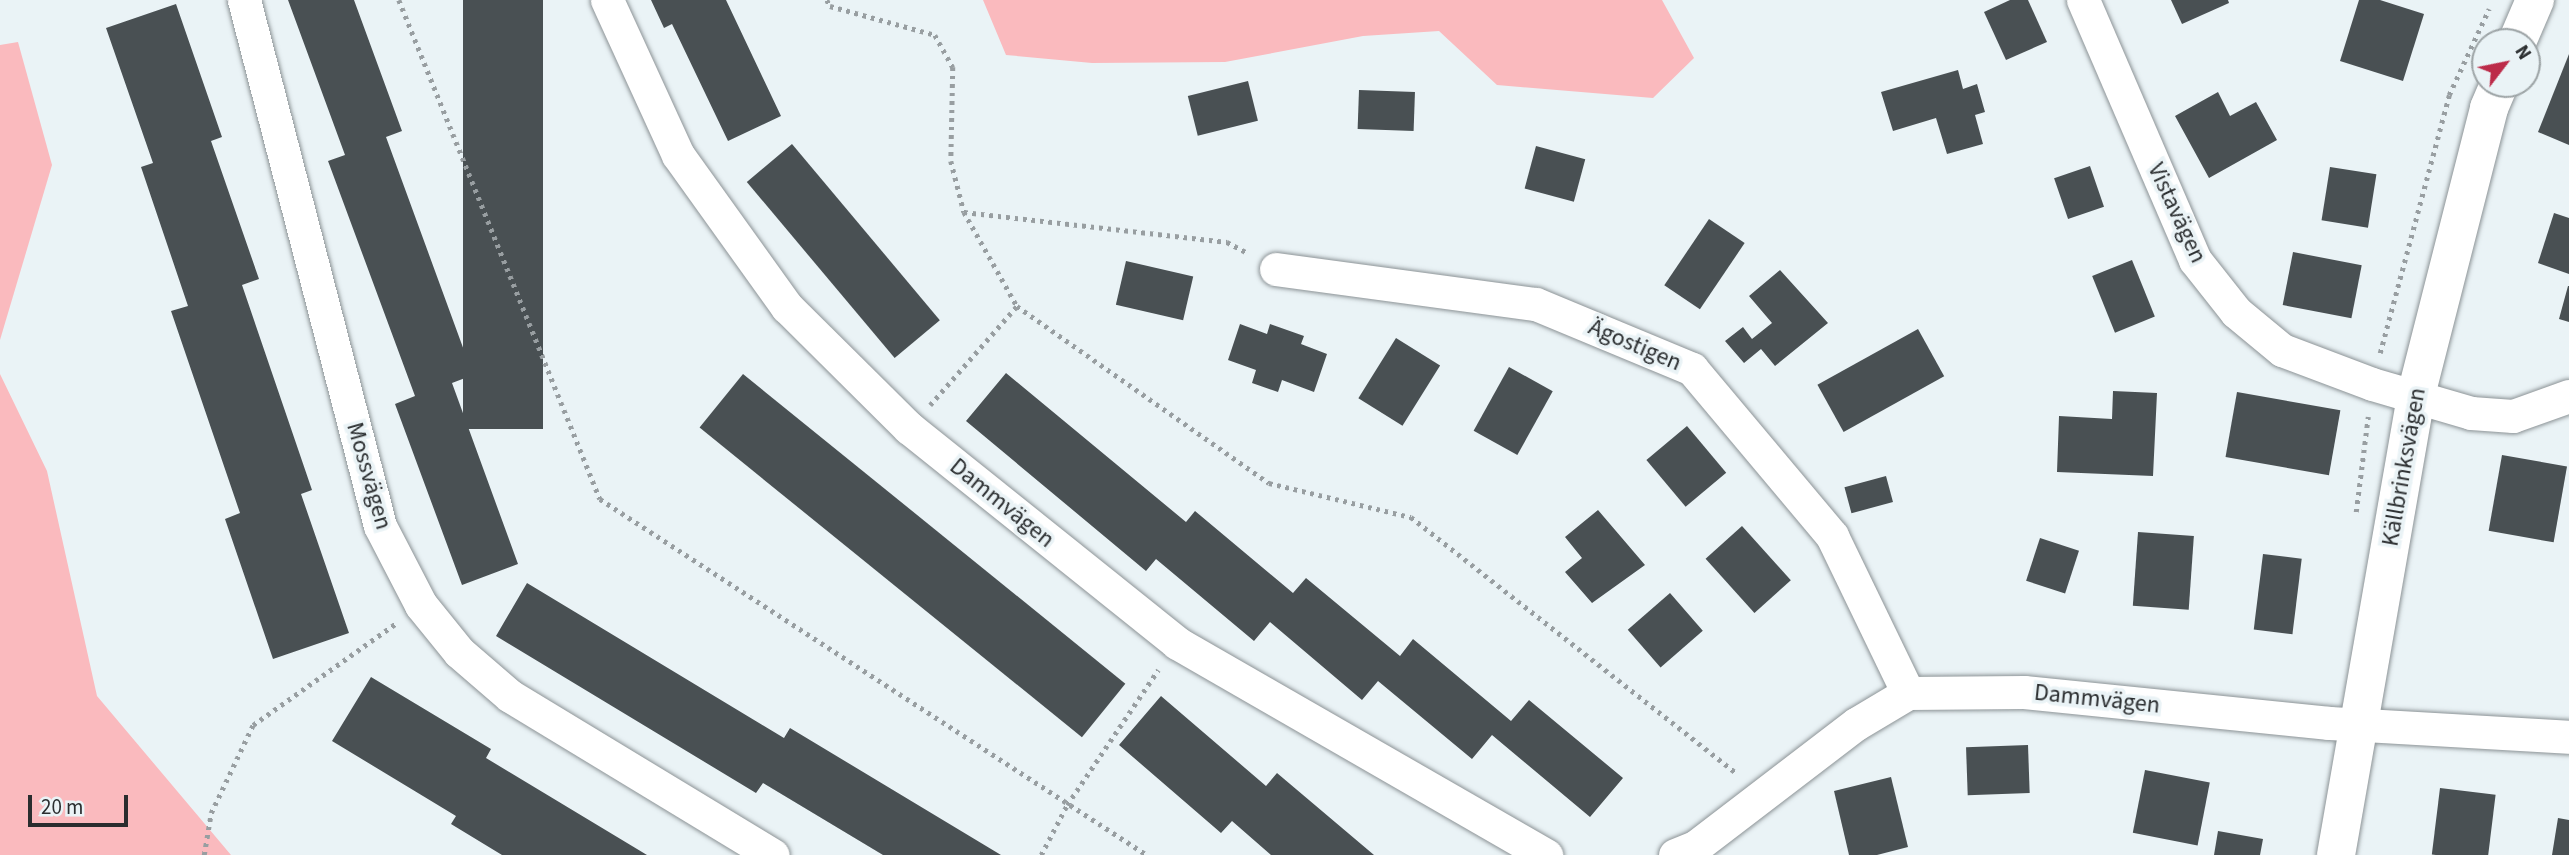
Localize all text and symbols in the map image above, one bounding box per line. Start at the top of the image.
north arrow [2471,28,2541,98]
text: N [2508,40,2537,65]
street label: Vistavägen [2141,158,2213,268]
street label: Ägostigen [1584,313,1686,377]
street label: Källbrinksvägen [2376,386,2432,548]
street label: Mossvägen [340,419,398,533]
street label: Dammvägen [944,452,1060,554]
street label: Dammvägen [2033,678,2161,720]
scale bar [32,782,131,826]
text: 20 m [41,792,83,822]

